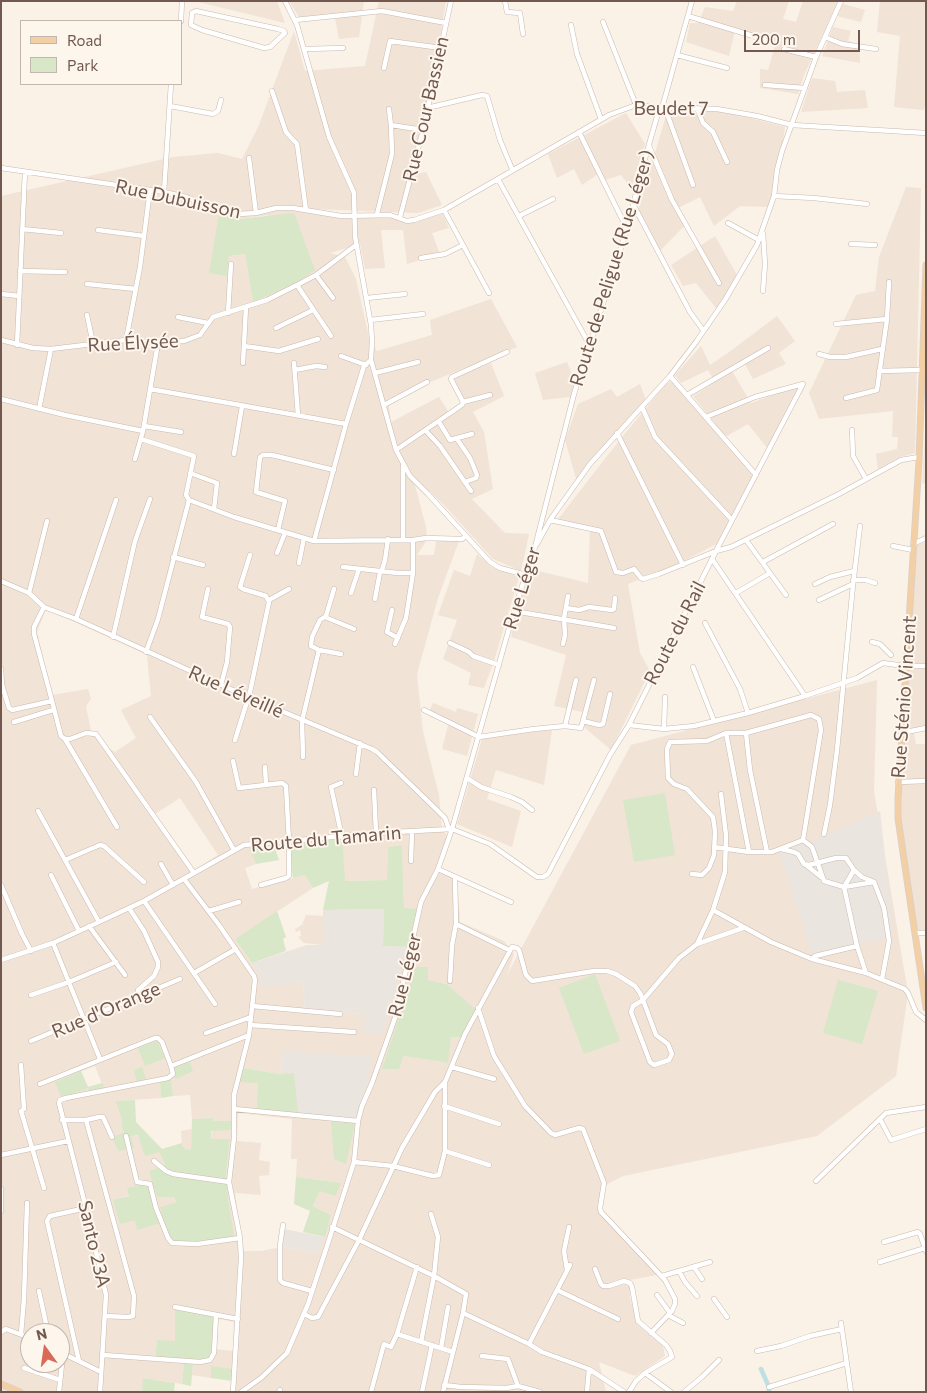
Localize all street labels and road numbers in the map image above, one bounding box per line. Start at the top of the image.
street label: Rue Cour Bassien [398,34,454,184]
street label: Beudet 7 [633,98,709,120]
street label: Route de Peligue (Rue Léger) [565,147,659,389]
street label: Rue Dubuisson [113,175,243,223]
street label: Rue Élysée [87,329,179,357]
street label: Rue Léger [499,544,545,632]
street label: Route du Rail [639,578,711,688]
street label: Rue Sténio Vincent [887,615,921,779]
street label: Rue Léveillé [185,661,287,723]
street label: Route du Tamarin [250,821,402,857]
street label: Rue Léger [384,931,426,1019]
street label: Rue d'Orange [48,977,164,1043]
street label: Santo 23A [73,1198,115,1290]

